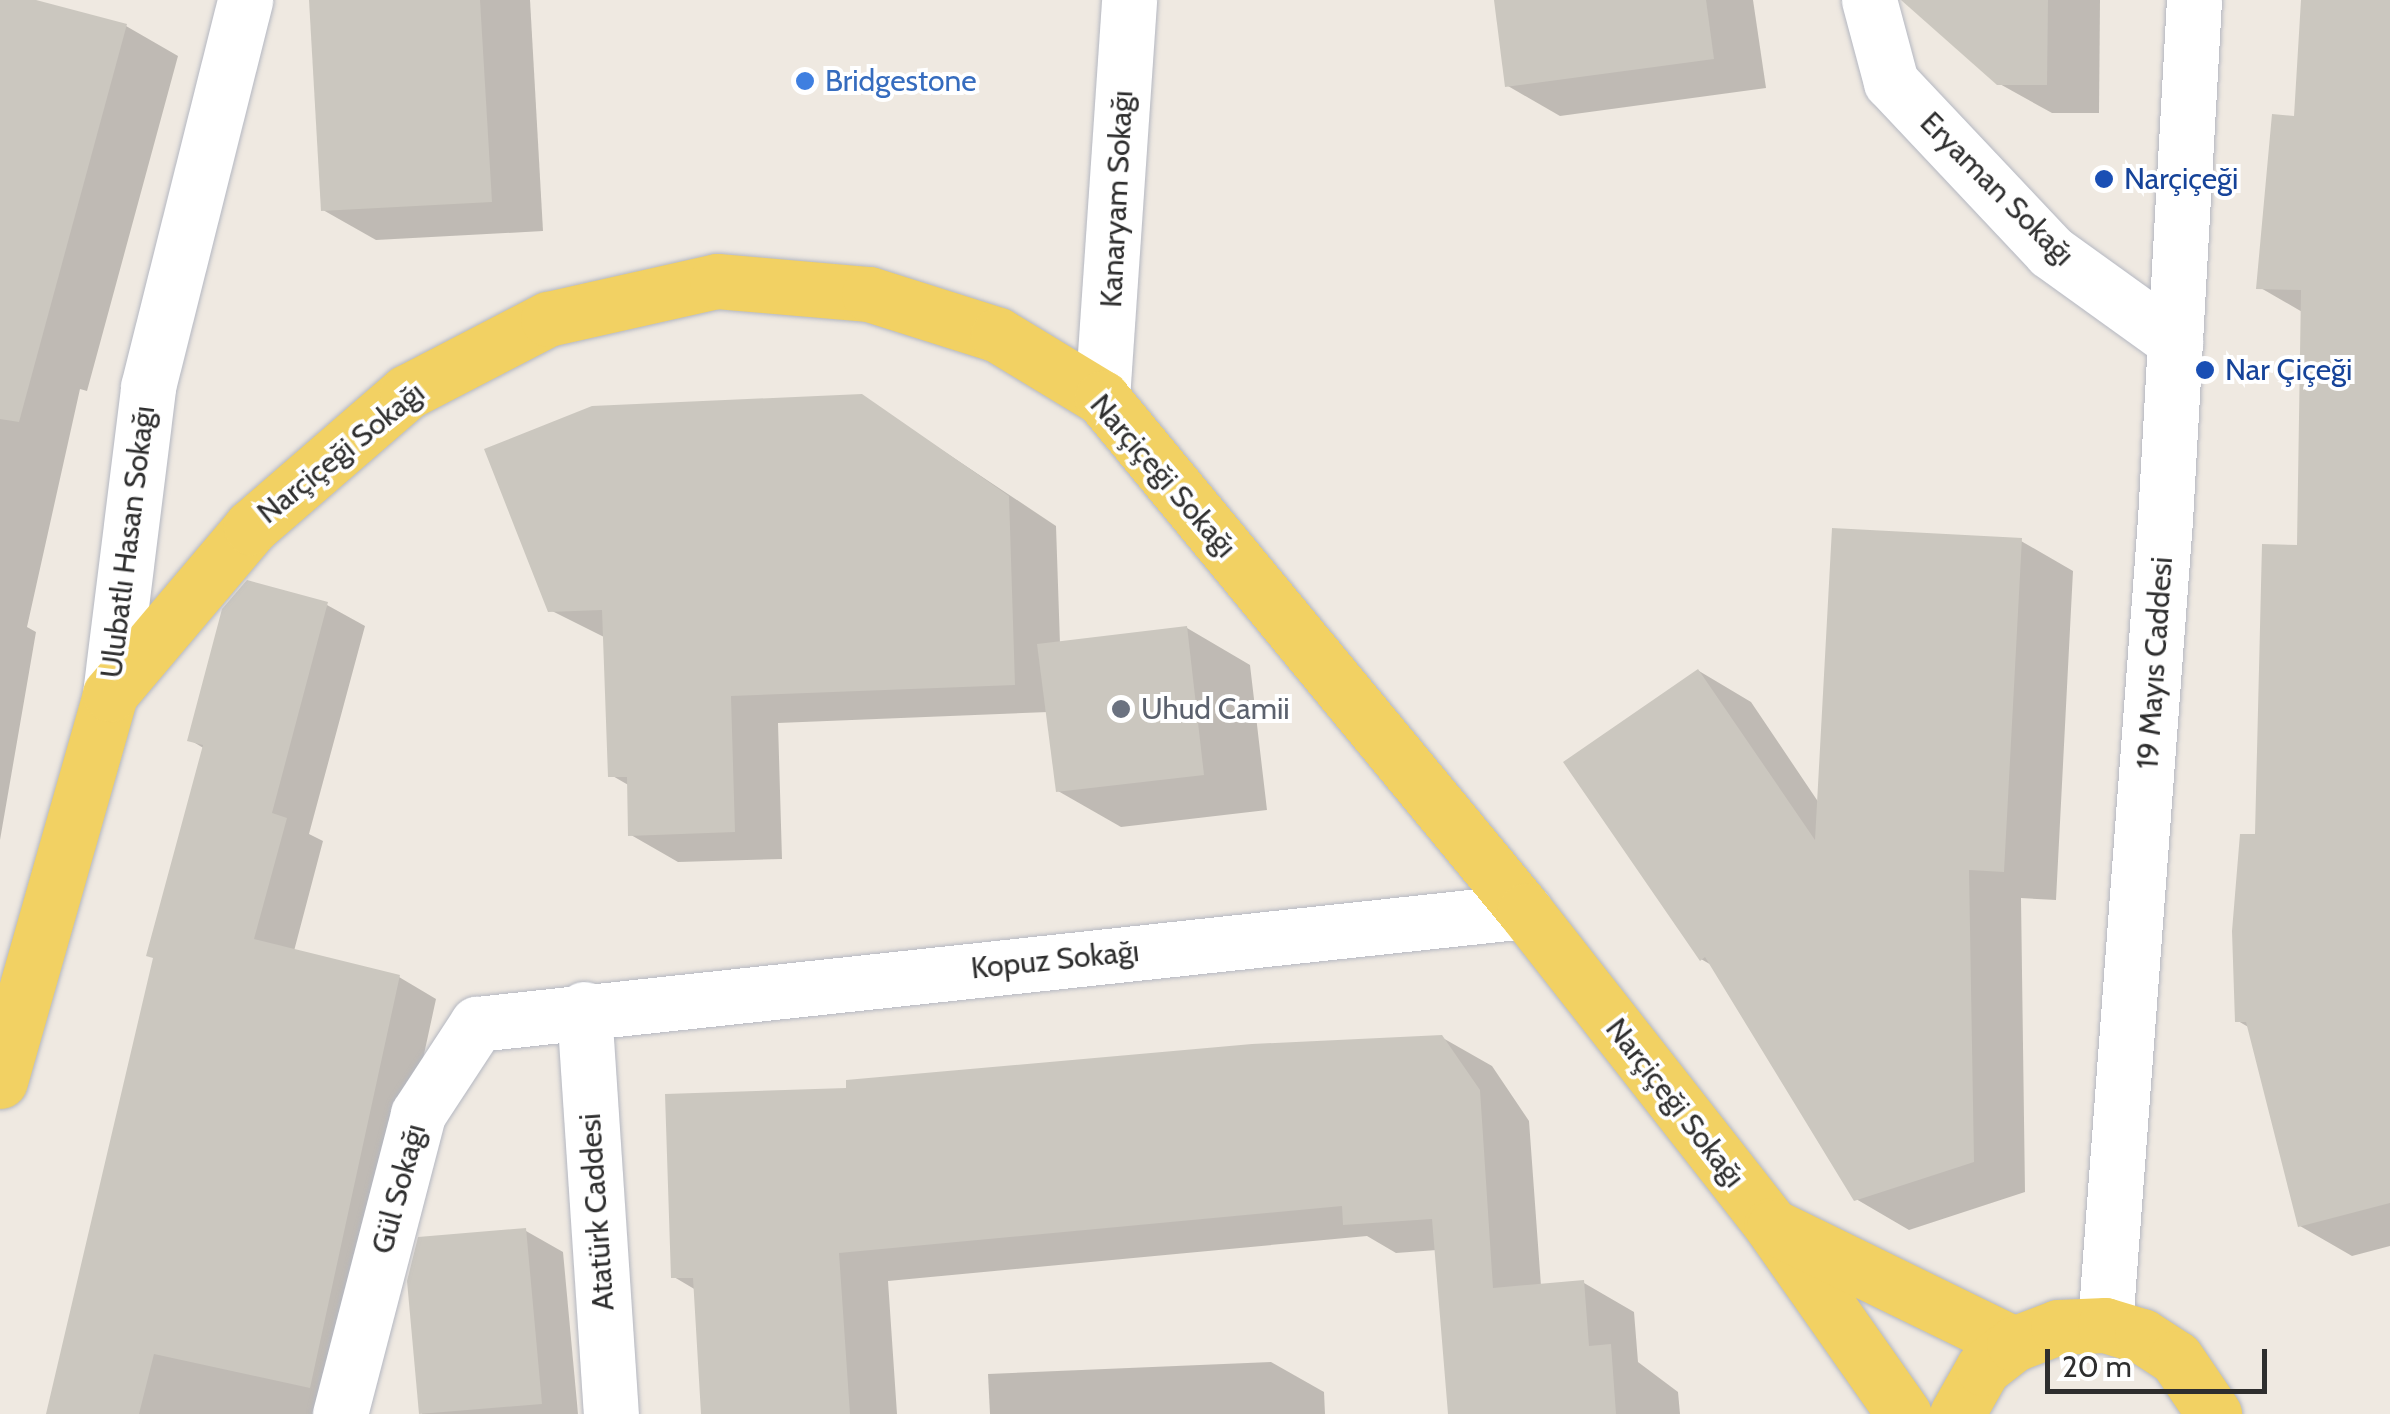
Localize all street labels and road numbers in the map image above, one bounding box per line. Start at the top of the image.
street label: Kanaryam Sokağı [1093,89,1141,309]
street label: Eryaman Sokağı [1913,105,2081,273]
street label: Narçiçeği Sokağı [250,375,432,531]
street label: Narçiçeği Sokağı [1082,387,1244,565]
street label: Ulubatlı Hasan Sokağı [93,404,163,680]
street label: 19 Mayıs Caddesi [2130,556,2180,770]
street label: Kopuz Sokağı [969,933,1141,987]
street label: Narçiçeği Sokağı [1598,1011,1752,1195]
street label: Atatürk Caddesi [572,1112,622,1312]
street label: Gül Sokağı [364,1120,434,1258]

